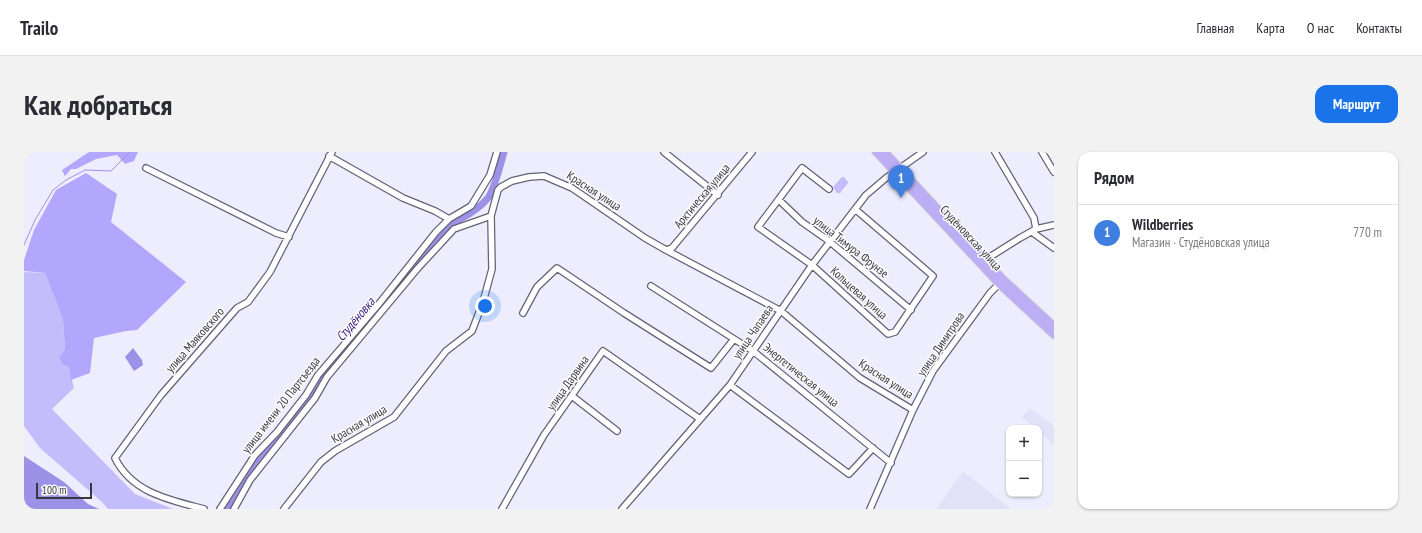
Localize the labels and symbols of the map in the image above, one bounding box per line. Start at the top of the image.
street label: Арктическая улица [670,160,733,231]
pin: 1 [888,165,914,198]
street label: Красная улица [564,167,625,214]
street label: Студёновская улица [937,202,1006,274]
street label: улица Тимура Фрунзе [811,213,892,281]
street label: Кольцевая улица [828,263,891,322]
water label: Студёновка [332,293,379,345]
your location [475,296,495,316]
street label: улица Чапаева [729,302,776,362]
street label: улица Маяковского [162,304,227,375]
street label: улица Димитрова [914,309,968,379]
street label: Энергетическая улица [760,339,843,410]
street label: улица Дарвина [543,352,592,413]
street label: улица имени 20 Партсъезда [238,353,323,456]
street label: Красная улица [856,355,917,402]
street label: Красная улица [328,401,389,446]
scale bar [36,481,92,500]

